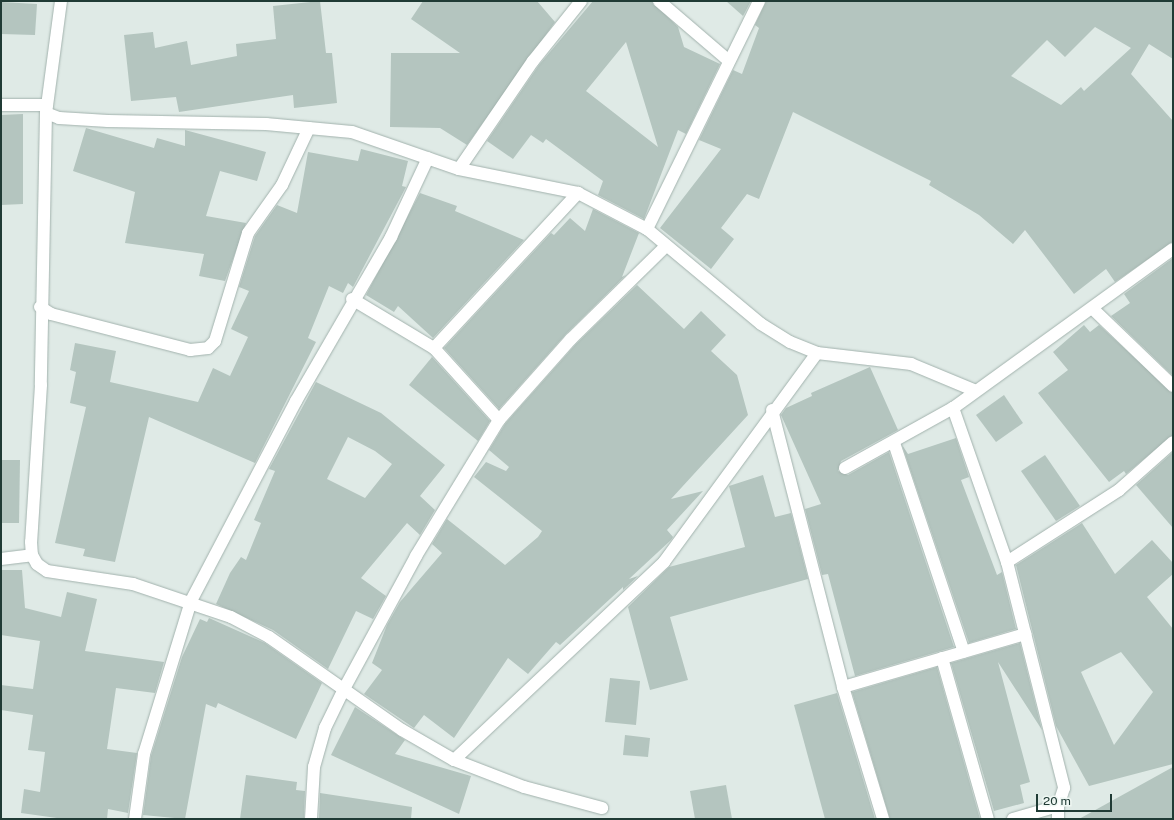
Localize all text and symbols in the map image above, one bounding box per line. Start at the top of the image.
scale bar [1038,786,1114,812]
text: 20 m [1043,794,1071,808]

